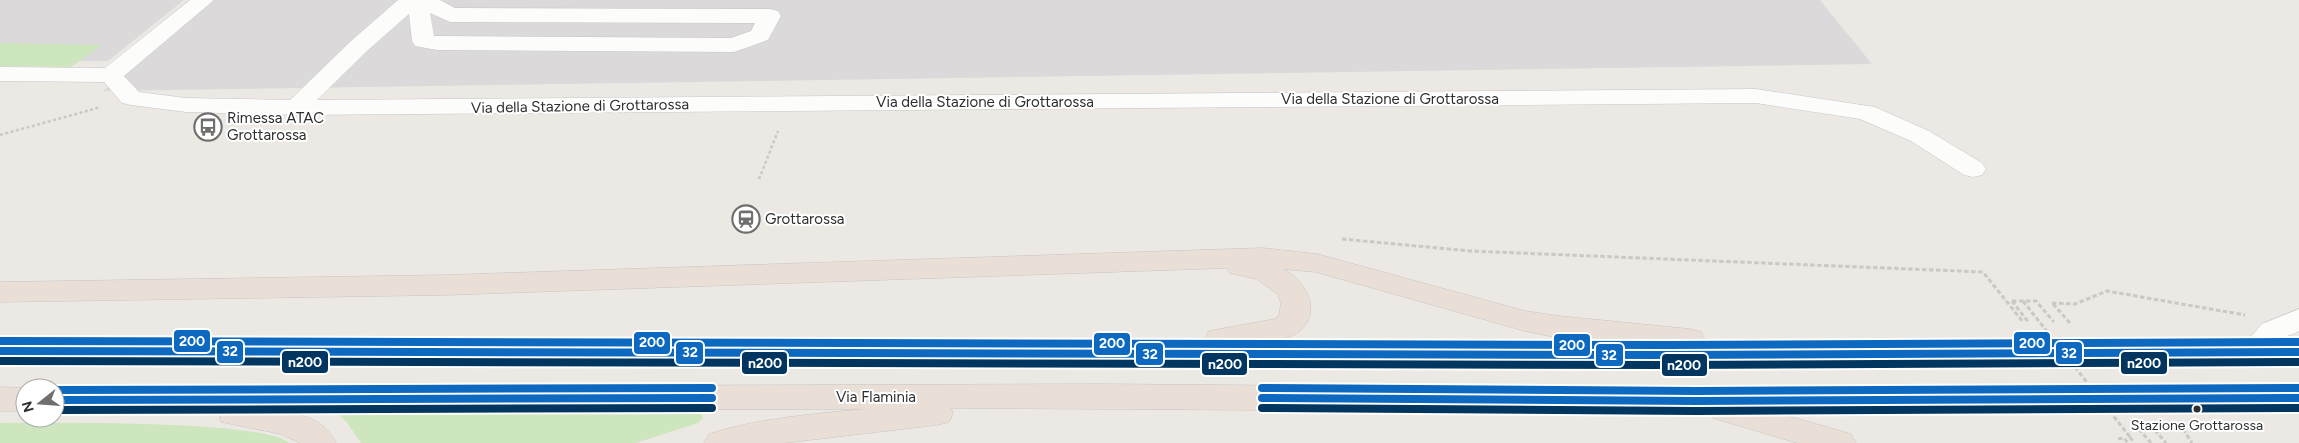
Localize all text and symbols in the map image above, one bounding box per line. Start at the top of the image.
street label: Via della Stazione di Grottarossa [1281,90,1499,108]
street label: Via della Stazione di Grottarossa [876,93,1094,111]
street label: Via della Stazione di Grottarossa [471,95,689,117]
place label: Rimessa ATAC Grottarossa [227,109,324,144]
bus stop icon: Rimessa ATAC Grottarossa [193,112,223,142]
station icon: Grottarossa [731,204,761,234]
place label: Grottarossa [765,210,845,228]
line badge: 200 [173,329,211,353]
line badge: 200 [633,331,671,355]
line badge: 200 [2013,331,2051,355]
line badge: 200 [1093,332,1131,356]
text: 200 [179,333,205,350]
line badge: 200 [1553,333,1591,357]
text: 200 [639,334,665,351]
text: 200 [1099,335,1125,352]
text: 200 [2019,335,2045,352]
text: 200 [1559,337,1585,354]
line badge: 32 [216,340,244,364]
line badge: 32 [675,341,704,365]
line badge: 32 [2055,341,2083,365]
line badge: 32 [1135,342,1164,366]
text: 32 [222,343,238,360]
line badge: 32 [1595,343,1624,367]
text: 32 [682,344,698,361]
text: 32 [2061,345,2077,362]
text: 32 [1142,346,1158,363]
text: 32 [1601,347,1617,364]
line badge: n200 [281,350,329,374]
line badge: n200 [741,351,788,375]
line badge: n200 [2120,351,2168,375]
line badge: n200 [1201,352,1248,376]
line badge: n200 [1661,353,1708,377]
text: n200 [288,354,322,371]
text: n200 [748,355,782,372]
text: n200 [2127,355,2161,372]
text: n200 [1208,356,1242,373]
text: n200 [1667,357,1701,374]
north arrow [15,378,65,428]
street label: Via Flaminia [836,388,916,406]
text: N [18,399,38,414]
marker: Stazione Grottarossa [2192,404,2202,414]
place label: Stazione Grottarossa [2131,417,2263,434]

